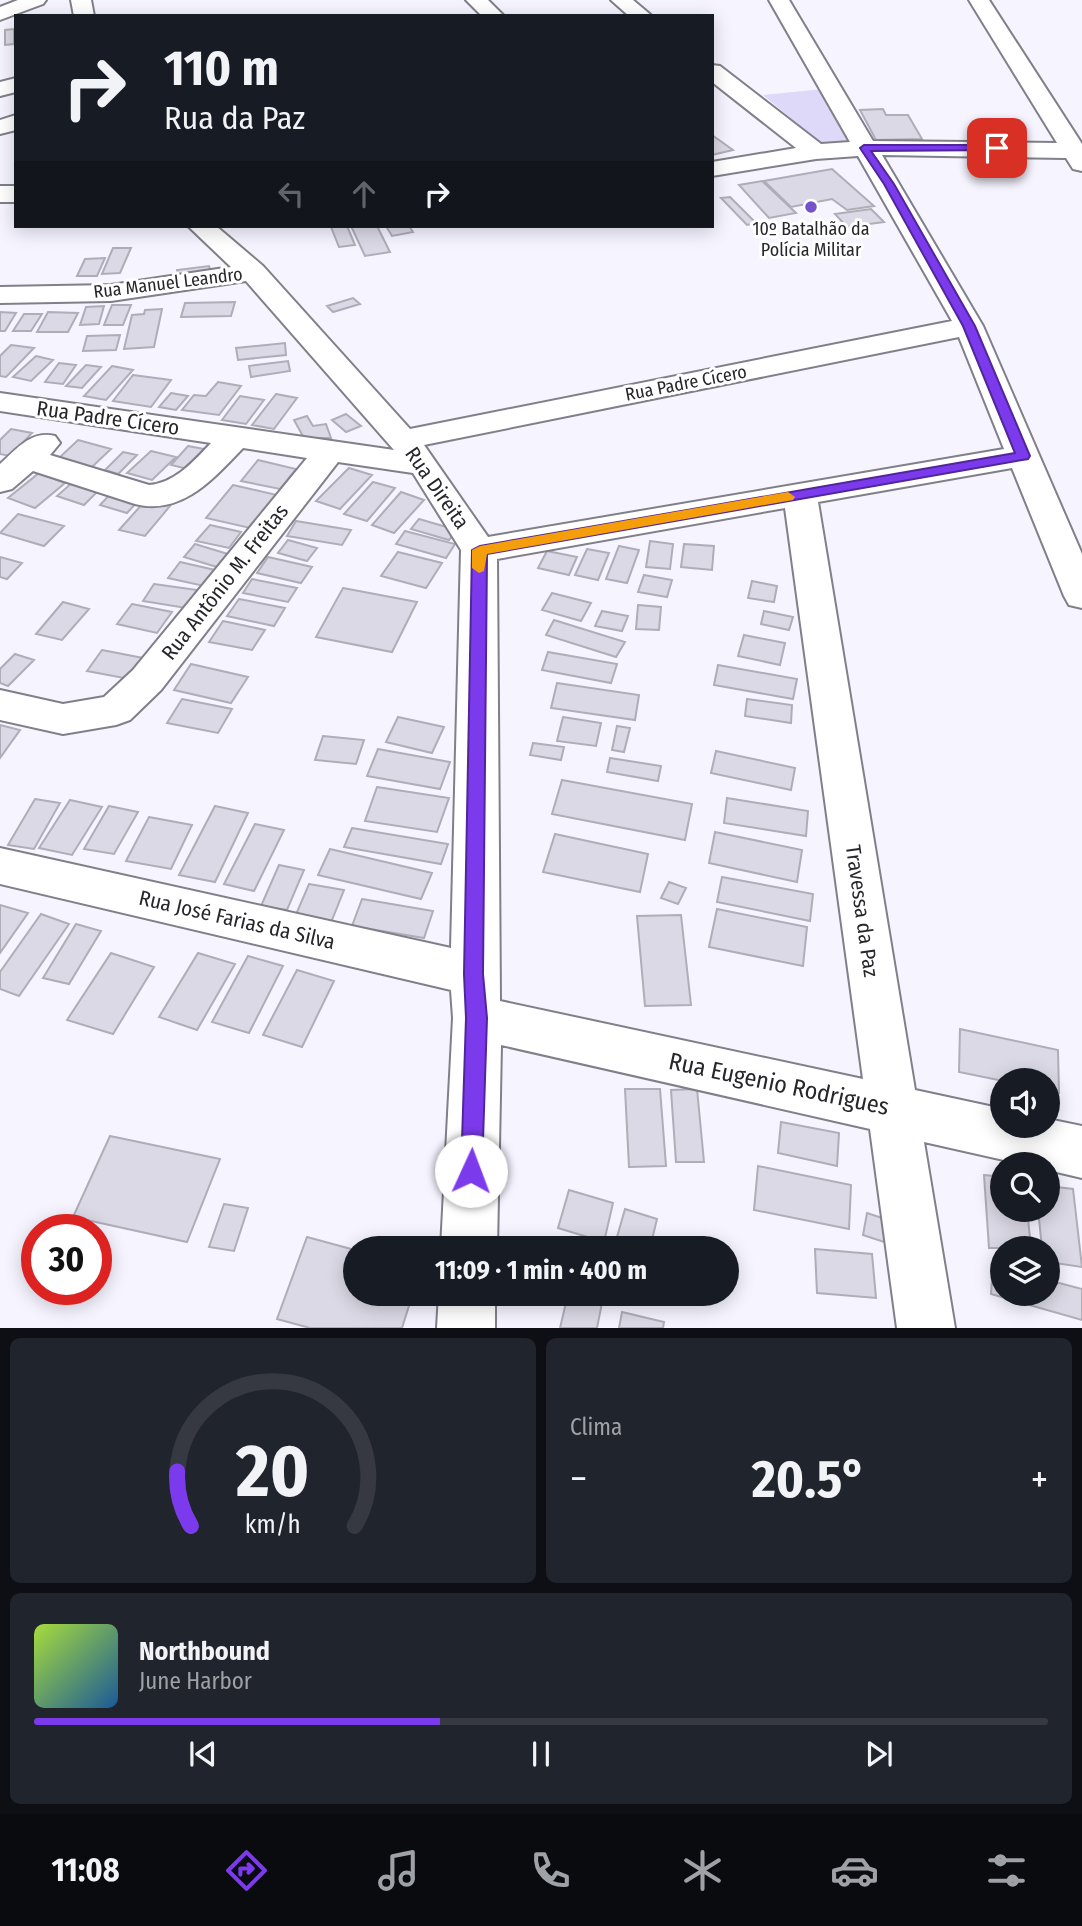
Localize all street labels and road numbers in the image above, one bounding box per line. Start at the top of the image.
street label: Rua Manuel Leandro [92,263,244,303]
street label: Rua Padre Cícero [623,360,749,406]
street label: Rua Padre Cícero [35,395,181,441]
street label: Rua Direita [399,442,475,534]
street label: Rua Antônio M. Freitas [156,499,294,665]
street label: Travessa da Paz [840,843,884,979]
street label: Rua José Farias da Silva [136,885,338,955]
street label: Rua Eugenio Rodrigues [666,1047,892,1121]

